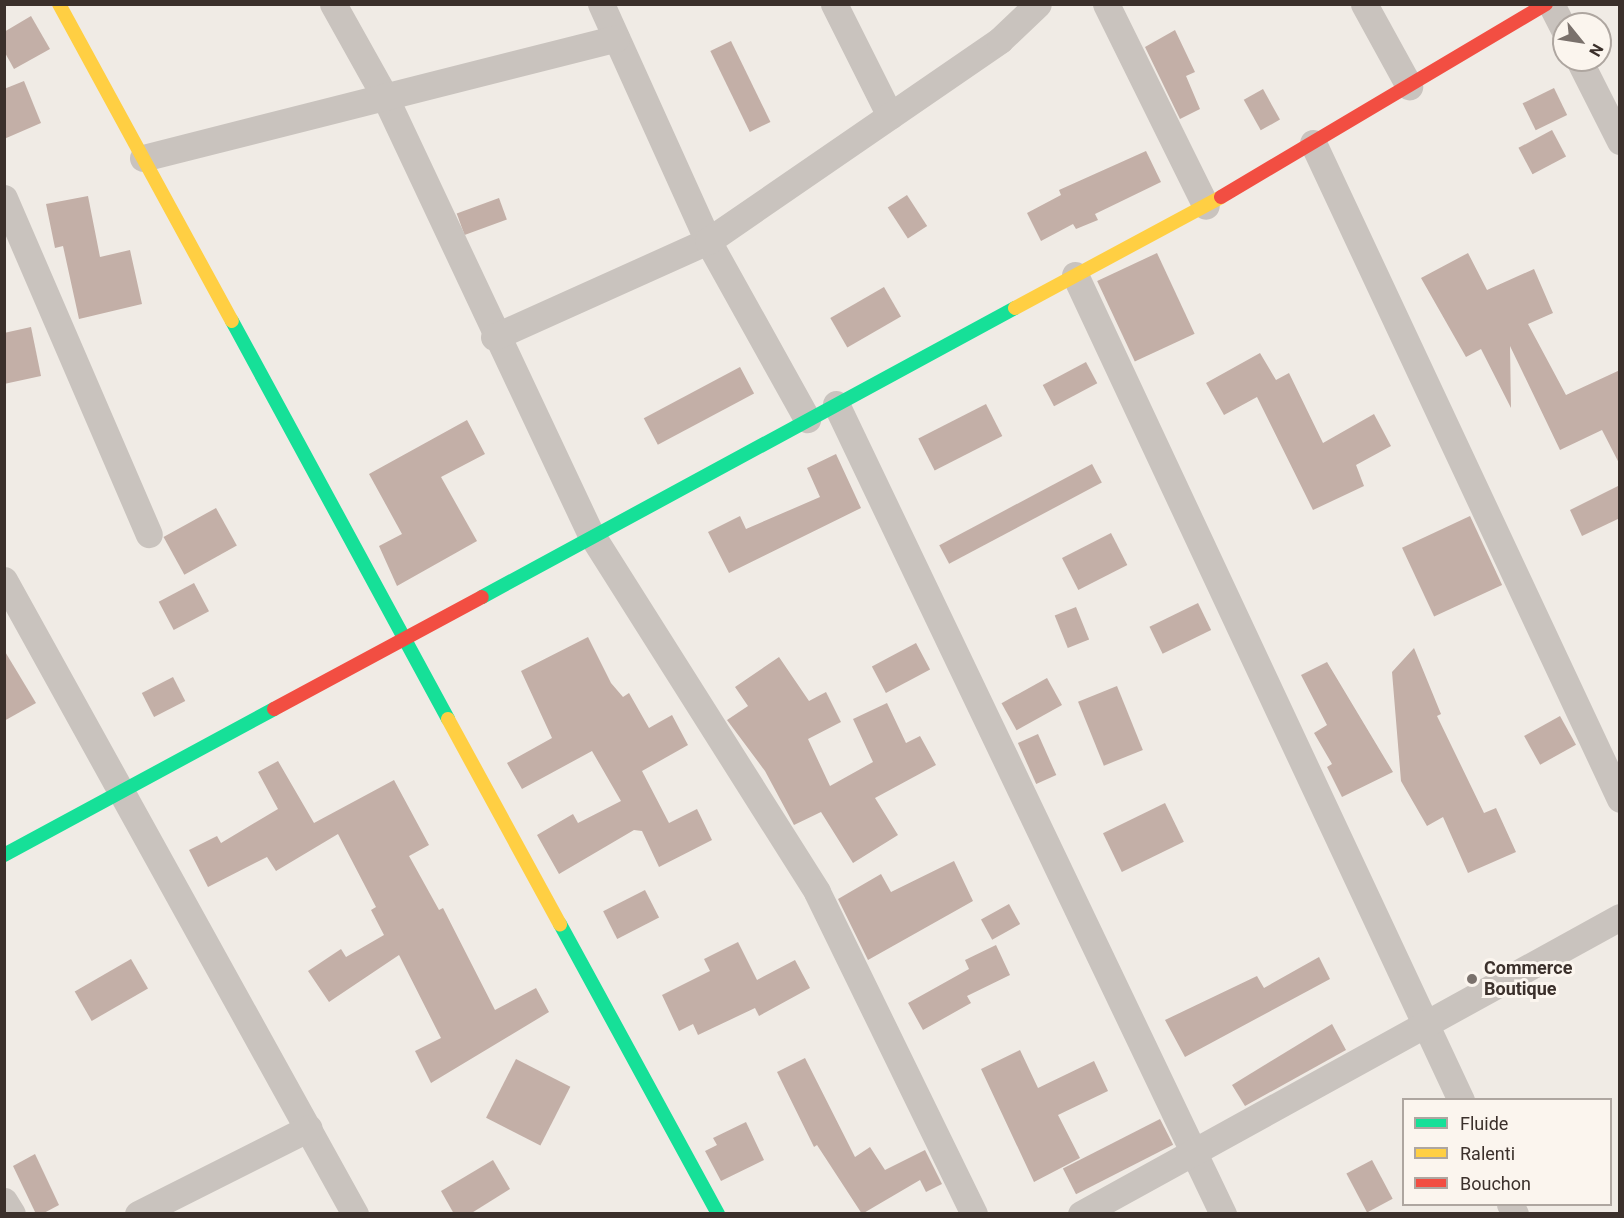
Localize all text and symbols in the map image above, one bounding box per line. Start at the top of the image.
north arrow [1552,12,1612,72]
text: N [1585,41,1607,60]
place label: Commerce Boutique [1484,958,1572,1000]
marker: Commerce Boutique [1465,972,1479,986]
legend [1402,1098,1612,1206]
text: Fluide [1460,1113,1508,1134]
text: Ralenti [1460,1143,1515,1164]
text: Bouchon [1460,1173,1531,1194]

